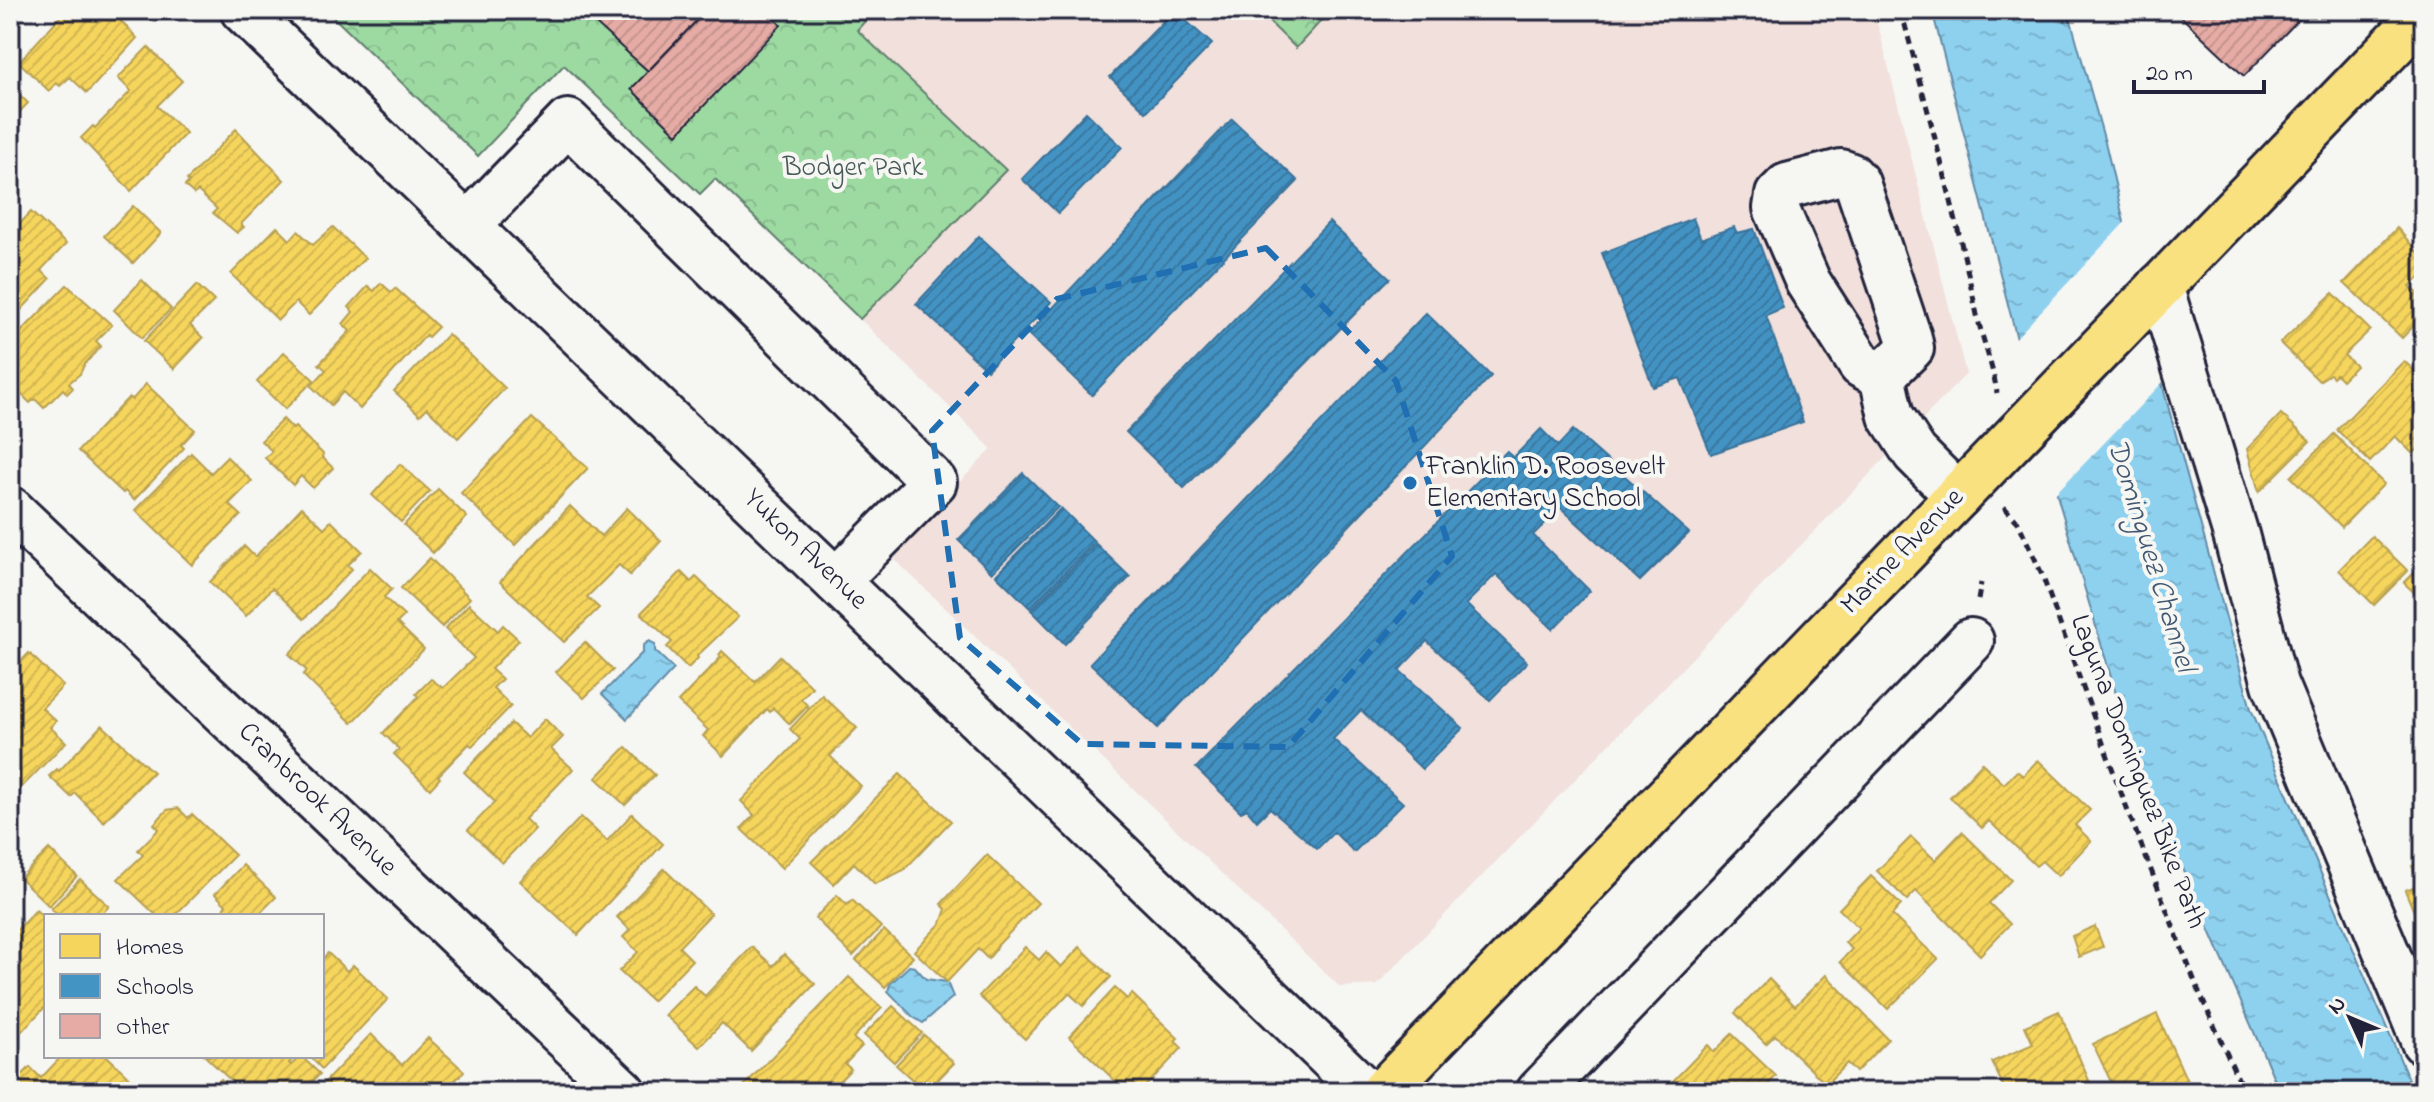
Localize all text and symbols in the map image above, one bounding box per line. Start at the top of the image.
scale bar [2134,44,2264,94]
text: 20 m [2146,57,2193,92]
park label: Bodger Park [782,148,924,189]
water label: Dominguez Channel [2094,435,2207,681]
place label: Franklin D. Roosevelt Elementary School [1425,447,1665,520]
marker: Franklin D. Roosevelt Elementary School [1401,474,1419,492]
street label: Marine Avenue [1832,479,1975,625]
street label: Yukon Avenue [733,480,877,621]
street label: Laguna Dominguez Bike Path [2058,609,2216,935]
street label: Cranbrook Avenue [228,713,406,887]
legend [44,914,324,1058]
text: Homes [116,931,184,966]
text: Schools [116,971,194,1006]
north arrow [2310,978,2390,1058]
text: N [2321,990,2354,1023]
text: Other [116,1011,170,1046]

